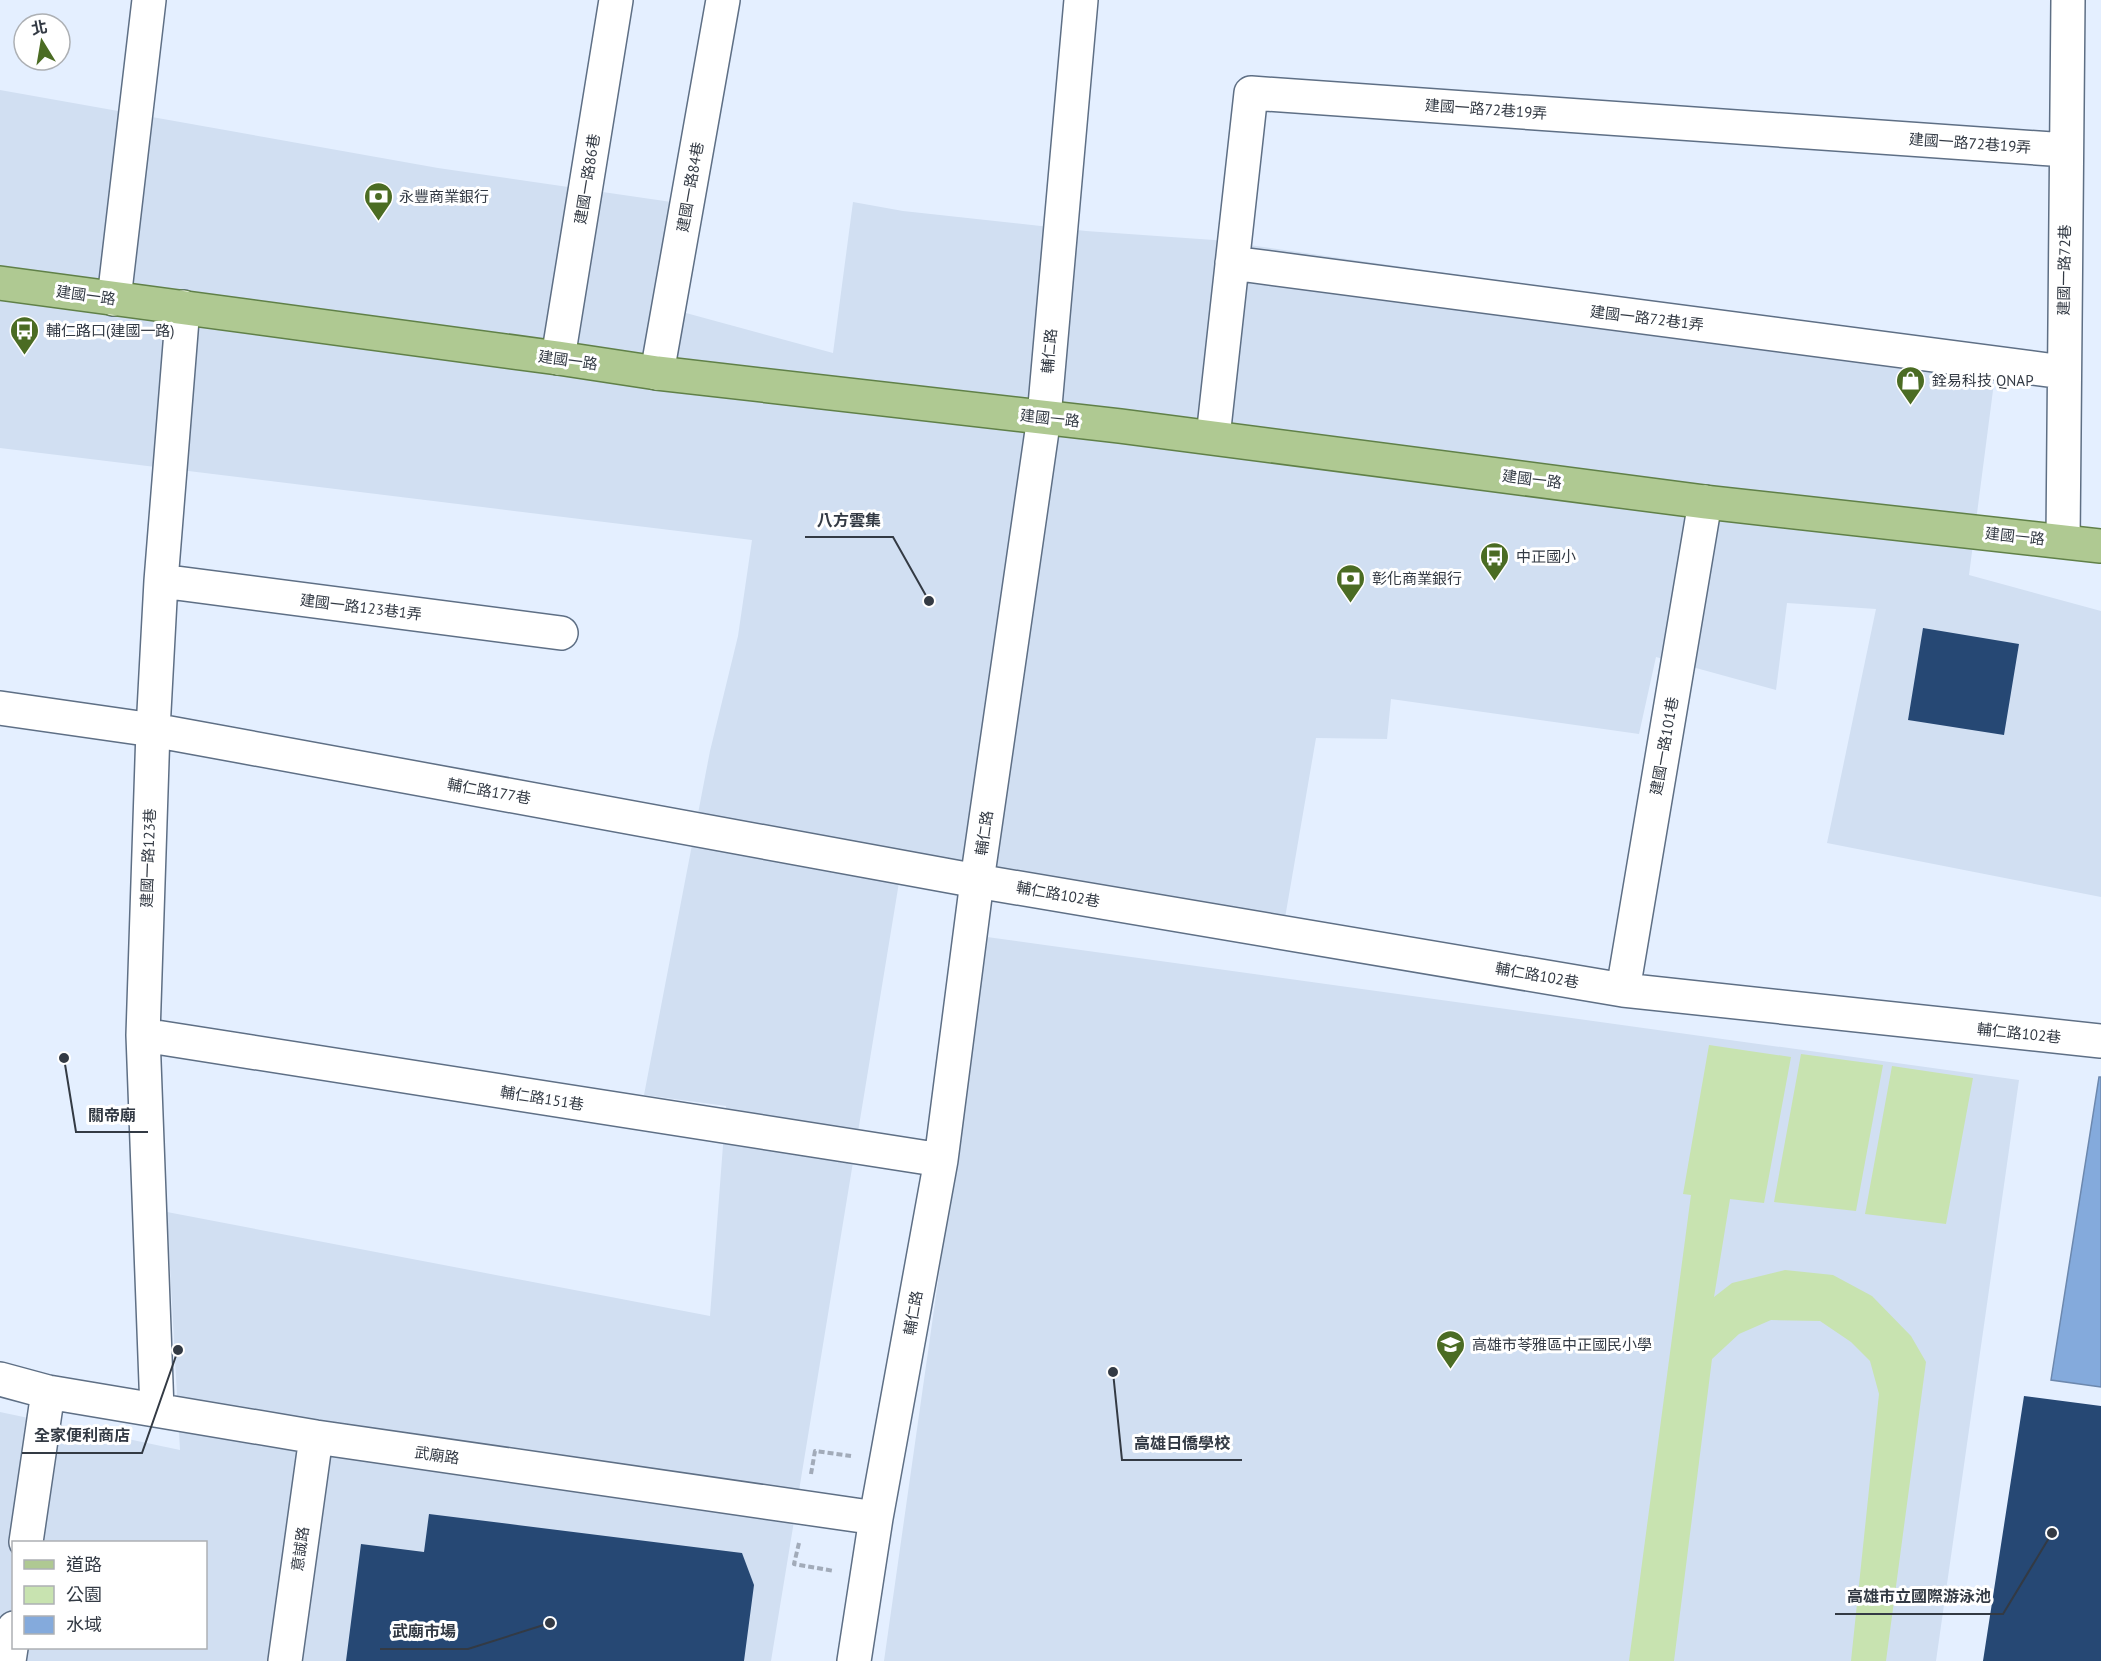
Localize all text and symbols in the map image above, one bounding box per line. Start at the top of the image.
north arrow [12,12,72,72]
text: 北 [29,16,49,39]
street label: 建國一路72巷19弄 [1424,95,1548,123]
street label: 建國一路72巷19弄 [1908,129,2032,157]
street label: 建國一路86巷 [570,132,604,226]
street label: 建國一路84巷 [673,140,707,234]
bank icon: 永豐商業銀行 [362,180,394,222]
place label: 永豐商業銀行 [399,187,489,206]
street label: 建國一路72巷 [2054,224,2074,316]
street label: 建國一路 [55,281,117,309]
street label: 建國一路72巷1弄 [1589,302,1705,334]
bus stop icon: 輔仁路口(建國一路) [9,314,41,356]
place label: 輔仁路口(建國一路) [46,321,174,340]
street label: 輔仁路 [1038,328,1060,374]
street label: 建國一路 [537,346,599,374]
shop icon: 銓易科技 QNAP [1895,364,1927,406]
place label: 銓易科技 QNAP [1932,371,2034,390]
street label: 建國一路 [1019,405,1081,431]
street label: 建國一路 [1501,466,1563,492]
callout: 八方雲集 [805,503,893,537]
text: 八方雲集 [817,510,881,530]
street label: 建國一路 [1984,523,2046,549]
bus stop icon: 中正國小 [1479,540,1511,582]
place label: 中正國小 [1516,547,1576,566]
bank icon: 彰化商業銀行 [1335,562,1367,604]
place label: 彰化商業銀行 [1372,569,1462,588]
street label: 建國一路123巷1弄 [299,590,423,624]
street label: 建國一路101巷 [1646,695,1682,797]
street label: 輔仁路177巷 [446,774,532,808]
street label: 建國一路123巷 [137,808,159,908]
street label: 輔仁路 [971,809,997,857]
street label: 輔仁路102巷 [1015,877,1101,911]
street label: 輔仁路102巷 [1494,958,1580,992]
street label: 輔仁路102巷 [1976,1019,2062,1047]
street label: 輔仁路151巷 [499,1082,585,1114]
callout: 關帝廟 [76,1098,148,1132]
text: 關帝廟 [88,1105,136,1125]
street label: 輔仁路 [900,1289,926,1337]
school or university icon: 高雄市苓雅區中正國民小學 [1435,1328,1467,1370]
place label: 高雄市苓雅區中正國民小學 [1472,1335,1652,1354]
callout: 全家便利商店 [22,1419,142,1453]
text: 全家便利商店 [34,1425,130,1445]
callout: 高雄日僑學校 [1122,1426,1242,1460]
text: 高雄日僑學校 [1134,1433,1231,1453]
street label: 武廟路 [413,1442,461,1468]
street label: 意誠路 [287,1525,313,1573]
legend [12,1541,207,1649]
text: 道路 [66,1553,102,1576]
callout: 高雄市立國際游泳池 [1835,1580,2003,1614]
text: 公園 [66,1583,102,1606]
text: 高雄市立國際游泳池 [1847,1586,1991,1606]
text: 水域 [66,1613,102,1636]
callout: 武廟市場 [380,1615,468,1649]
text: 武廟市場 [392,1621,456,1641]

